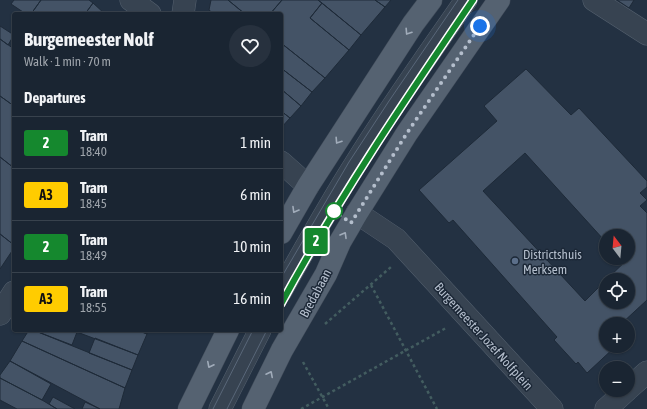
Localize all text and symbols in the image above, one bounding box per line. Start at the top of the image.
your location [470,16,490,36]
button: heart [229,25,271,67]
text: Burgemeester Nolf [24,28,154,50]
one-way arrow [405,28,413,35]
text: Walk · 1 min · 70 m [24,54,111,69]
text: Departures [24,89,86,106]
text: Tram [80,127,108,144]
text: 1 min [240,134,271,151]
text: 2 [43,135,49,151]
one-way arrow [335,137,342,144]
text: 18:40 [80,144,107,159]
text: Tram [80,179,108,196]
text: 6 min [240,186,271,203]
text: A3 [39,187,53,203]
text: 18:45 [80,196,107,211]
unlabelled marker [325,202,343,220]
one-way arrow [293,206,300,213]
line badge: 2 [303,228,329,254]
north arrow [599,229,635,265]
map controls [599,229,635,397]
text: Tram [80,231,108,248]
one-way arrow [340,232,347,239]
text: 2 [313,233,319,249]
text: 10 min [233,238,271,255]
text: 2 [43,239,49,255]
place label: Districtshuis Merksem [523,247,582,277]
text: 18:49 [80,248,107,263]
marker: Districtshuis Merksem [510,256,520,266]
street label: Bredabaan [296,266,334,320]
button: locate [599,273,635,309]
street label: Burgemeester Jozef Nolfplein [431,280,536,393]
text: Tram [80,283,108,300]
text: 16 min [233,290,271,307]
text: A3 [39,291,53,307]
text: 18:55 [80,300,107,315]
button: + [599,317,635,353]
one-way arrow [207,361,215,368]
button: − [599,361,635,397]
one-way arrow [266,371,273,378]

